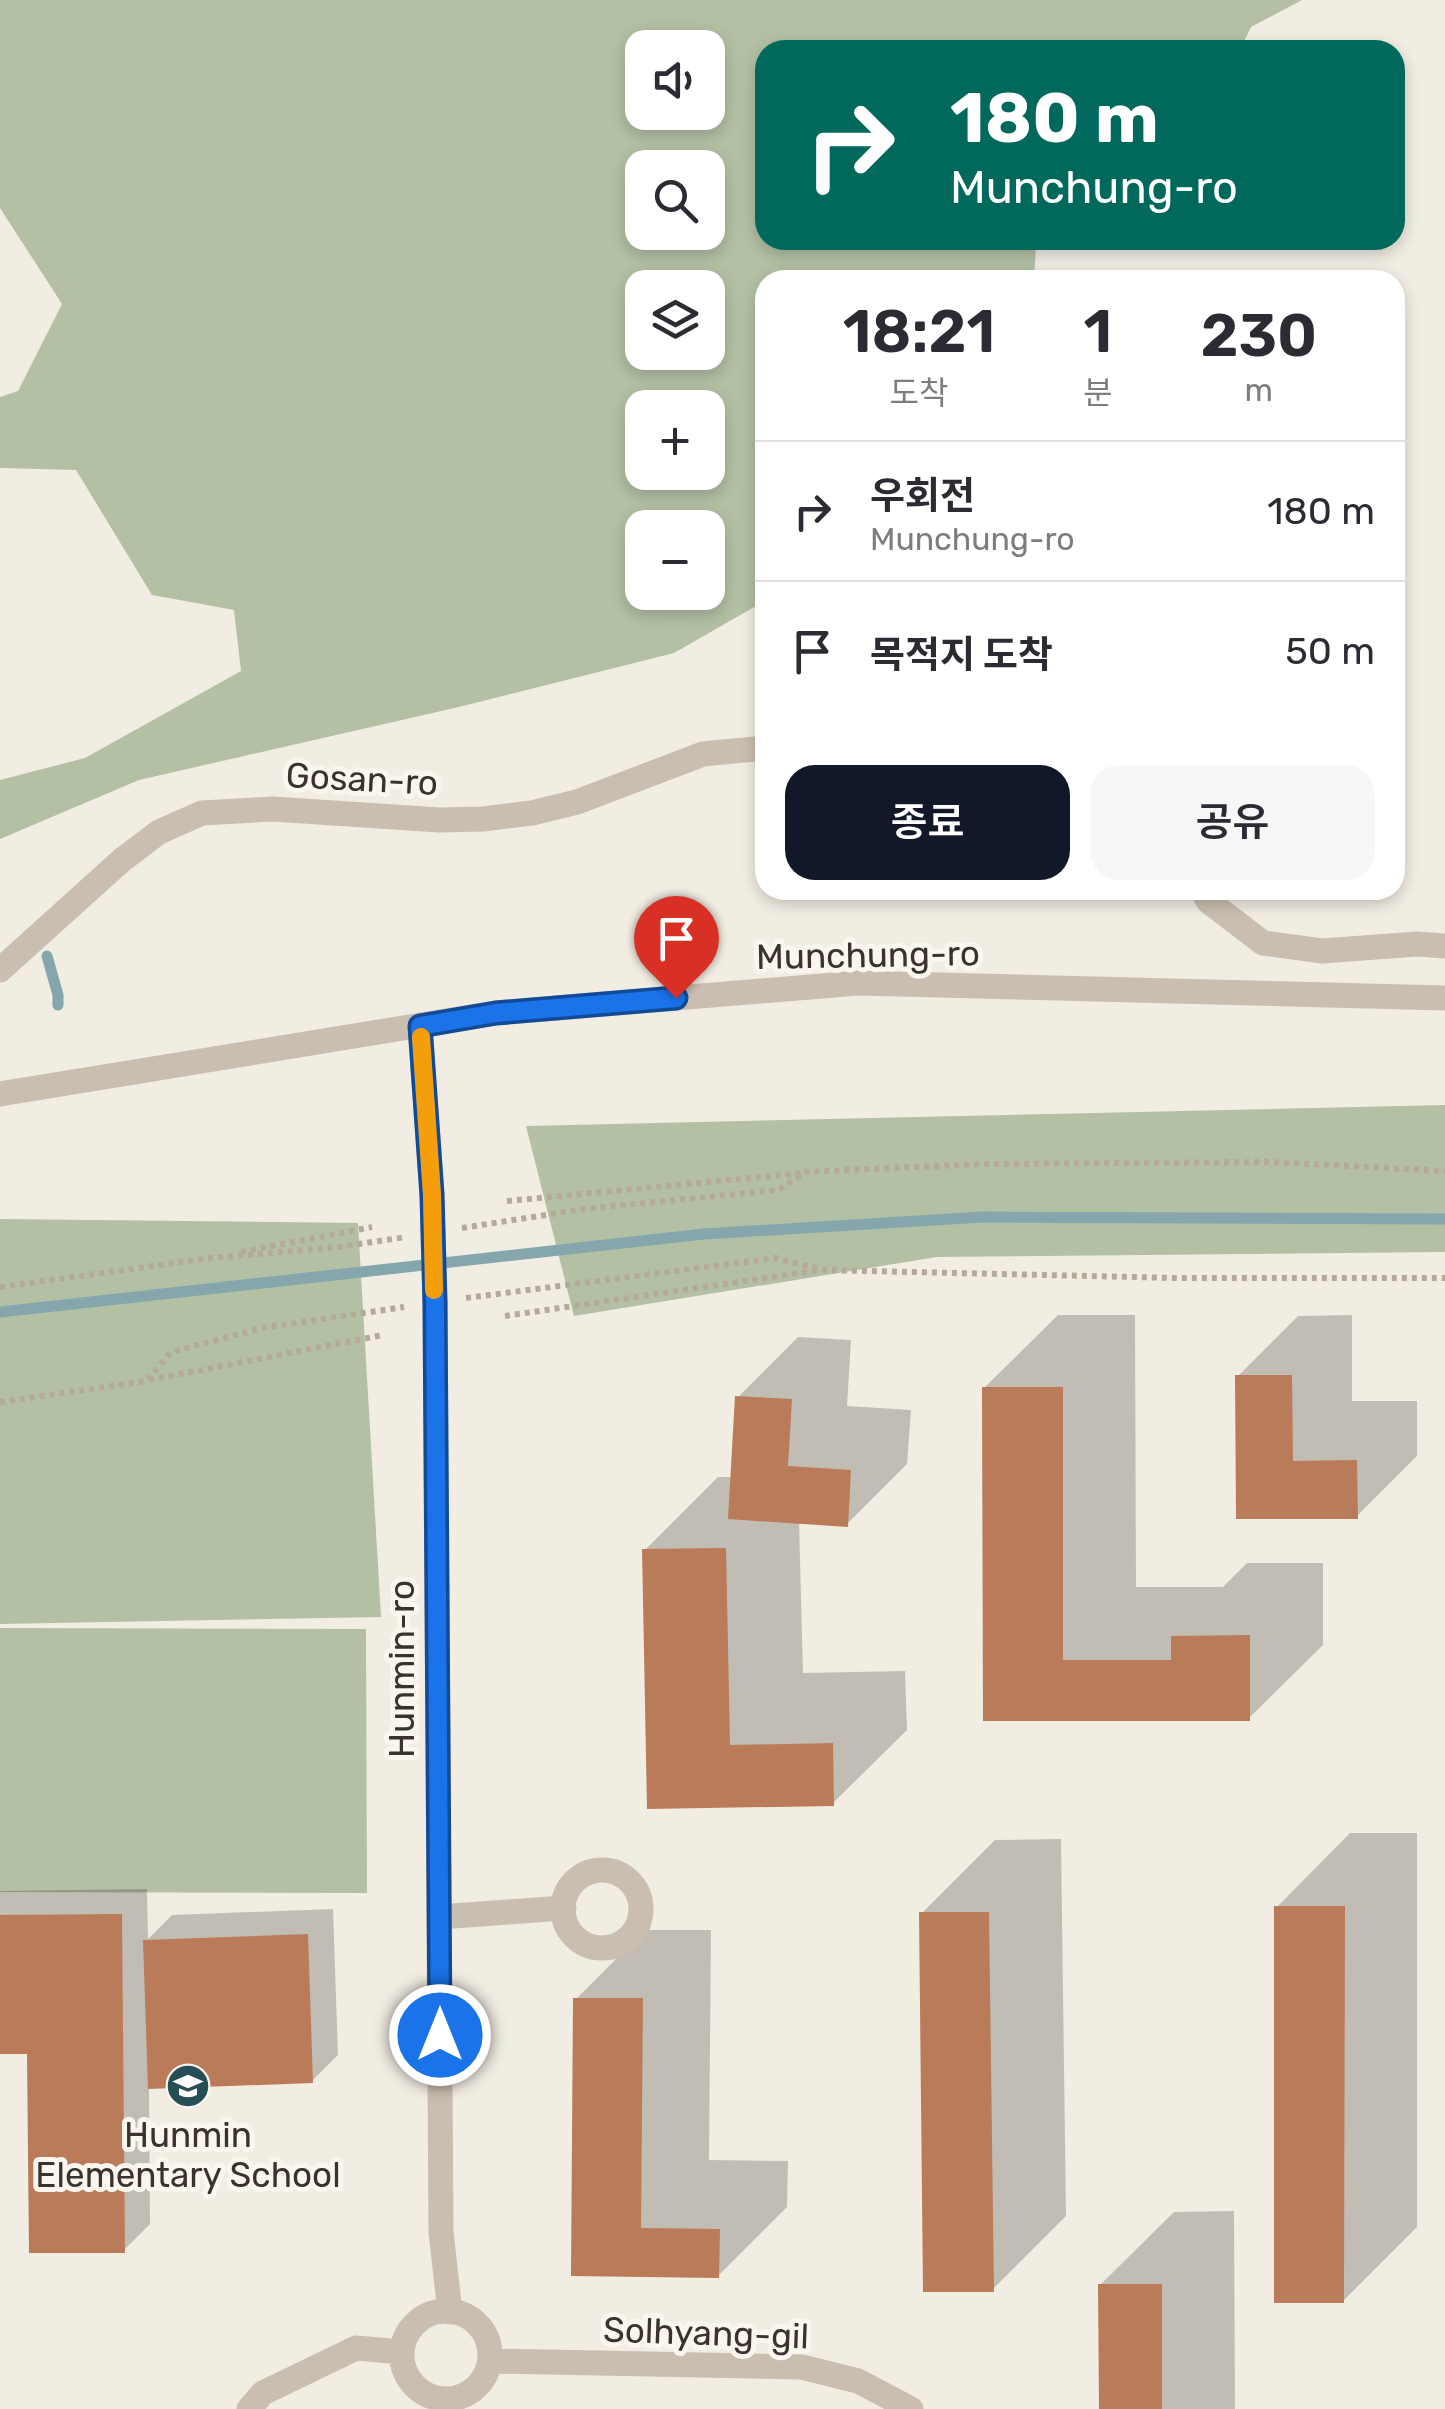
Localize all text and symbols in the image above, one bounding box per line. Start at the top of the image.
map controls [625,30,725,610]
button: sound [625,30,725,130]
text: 180 m [950,77,1159,160]
icon: right [785,80,915,210]
button: search [625,150,725,250]
text: Munchung-ro [950,161,1238,214]
button: layers [625,270,725,370]
text: 18:21 [843,296,995,367]
text: 1 [1083,296,1112,367]
text: 230 [1200,300,1317,371]
text: m [1245,371,1273,409]
text: 도착 [890,374,949,412]
text: 분 [1083,374,1113,412]
button: + [625,390,725,490]
text: 우회전 [870,473,975,519]
icon: right [785,484,840,539]
text: 180 m [1267,488,1375,534]
button: − [625,510,725,610]
text: Munchung-ro [870,520,1075,558]
icon: arrive [785,624,840,679]
text: 50 m [1285,628,1375,674]
text: 목적지 도착 [870,632,1053,678]
street label: Gosan-ro [285,754,439,804]
button: 종료 [785,765,1070,880]
button: 공유 [1090,765,1375,880]
pin [634,896,719,999]
icon: arrive [649,911,704,966]
street label: Munchung-ro [756,932,980,978]
street label: Hunmin-ro [381,1580,423,1758]
position arrow [388,1983,492,2087]
school or university icon: Hunmin Elementary School [165,2063,211,2109]
place label: Hunmin Elementary School [35,2114,341,2196]
street label: Solhyang-gil [602,2308,810,2358]

